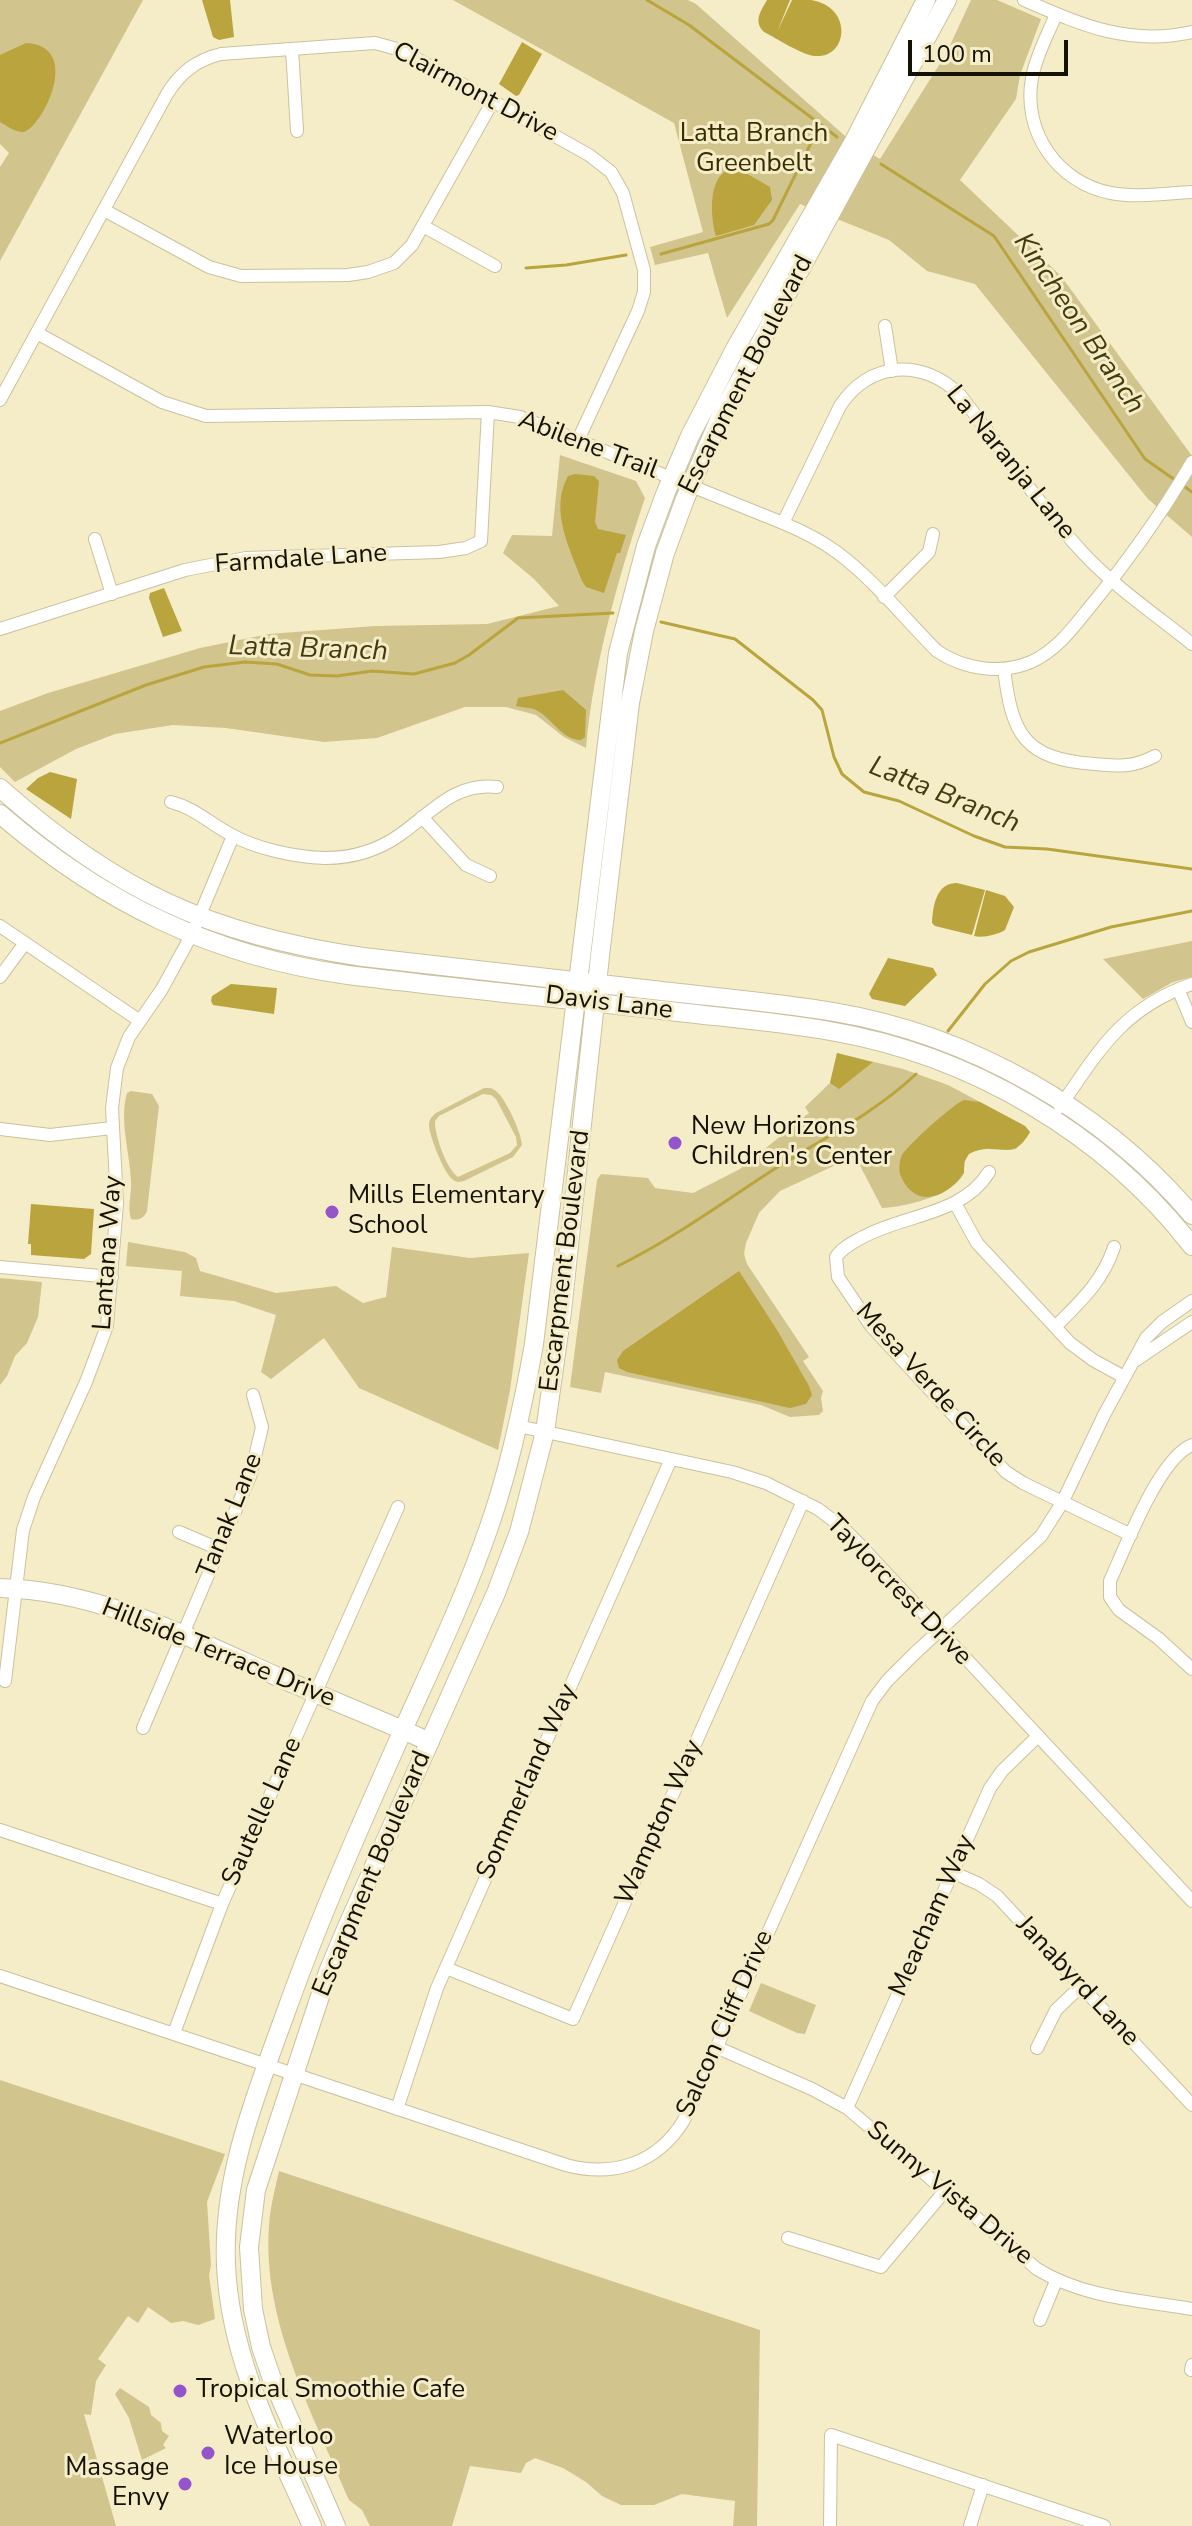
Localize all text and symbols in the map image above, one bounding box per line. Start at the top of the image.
scale bar [912,24,1072,74]
street label: Clairmont Drive [387,36,563,150]
text: 100 m [922,38,992,70]
park label: Latta Branch Greenbelt [680,119,828,180]
water label: Kincheon Branch [1005,227,1151,421]
street label: Escarpment Boulevard [673,251,821,499]
street label: La Naranja Lane [939,380,1081,546]
street label: Abilene Trail [514,405,662,487]
street label: Farmdale Lane [214,538,388,582]
water label: Latta Branch [228,630,388,670]
water label: Latta Branch [864,751,1024,841]
street label: Davis Lane [544,981,674,1027]
place label: New Horizons Children's Center [691,1112,892,1174]
street label: Escarpment Boulevard [534,1128,598,1394]
marker: New Horizons Children's Center [666,1134,684,1152]
street label: Lantana Way [88,1175,130,1331]
place label: Mills Elementary School [348,1181,544,1242]
marker: Mills Elementary School [323,1203,341,1221]
street label: Mesa Verde Circle [848,1297,1012,1475]
street label: Tanak Lane [192,1449,270,1583]
street label: Taylorcrest Drive [818,1509,978,1673]
street label: Hillside Terrace Drive [97,1593,339,1715]
street label: Sommerland Way [471,1680,585,1884]
street label: Sautelle Lane [216,1733,310,1891]
street label: Wampton Way [610,1736,710,1910]
street label: Escarpment Boulevard [307,1747,439,2001]
street label: Meacham Way [883,1830,983,2002]
street label: Janabyrd Lane [1009,1910,1145,2054]
street label: Salcon Cliff Drive [671,1926,781,2122]
street label: Sunny Vista Drive [859,2115,1039,2273]
place label: Tropical Smoothie Cafe [196,2375,465,2407]
marker: Tropical Smoothie Cafe [171,2382,189,2400]
place label: Waterloo Ice House [224,2422,338,2484]
marker: Waterloo Ice House [199,2444,217,2462]
place label: Massage Envy [65,2453,169,2514]
marker: Massage Envy [176,2475,194,2493]

